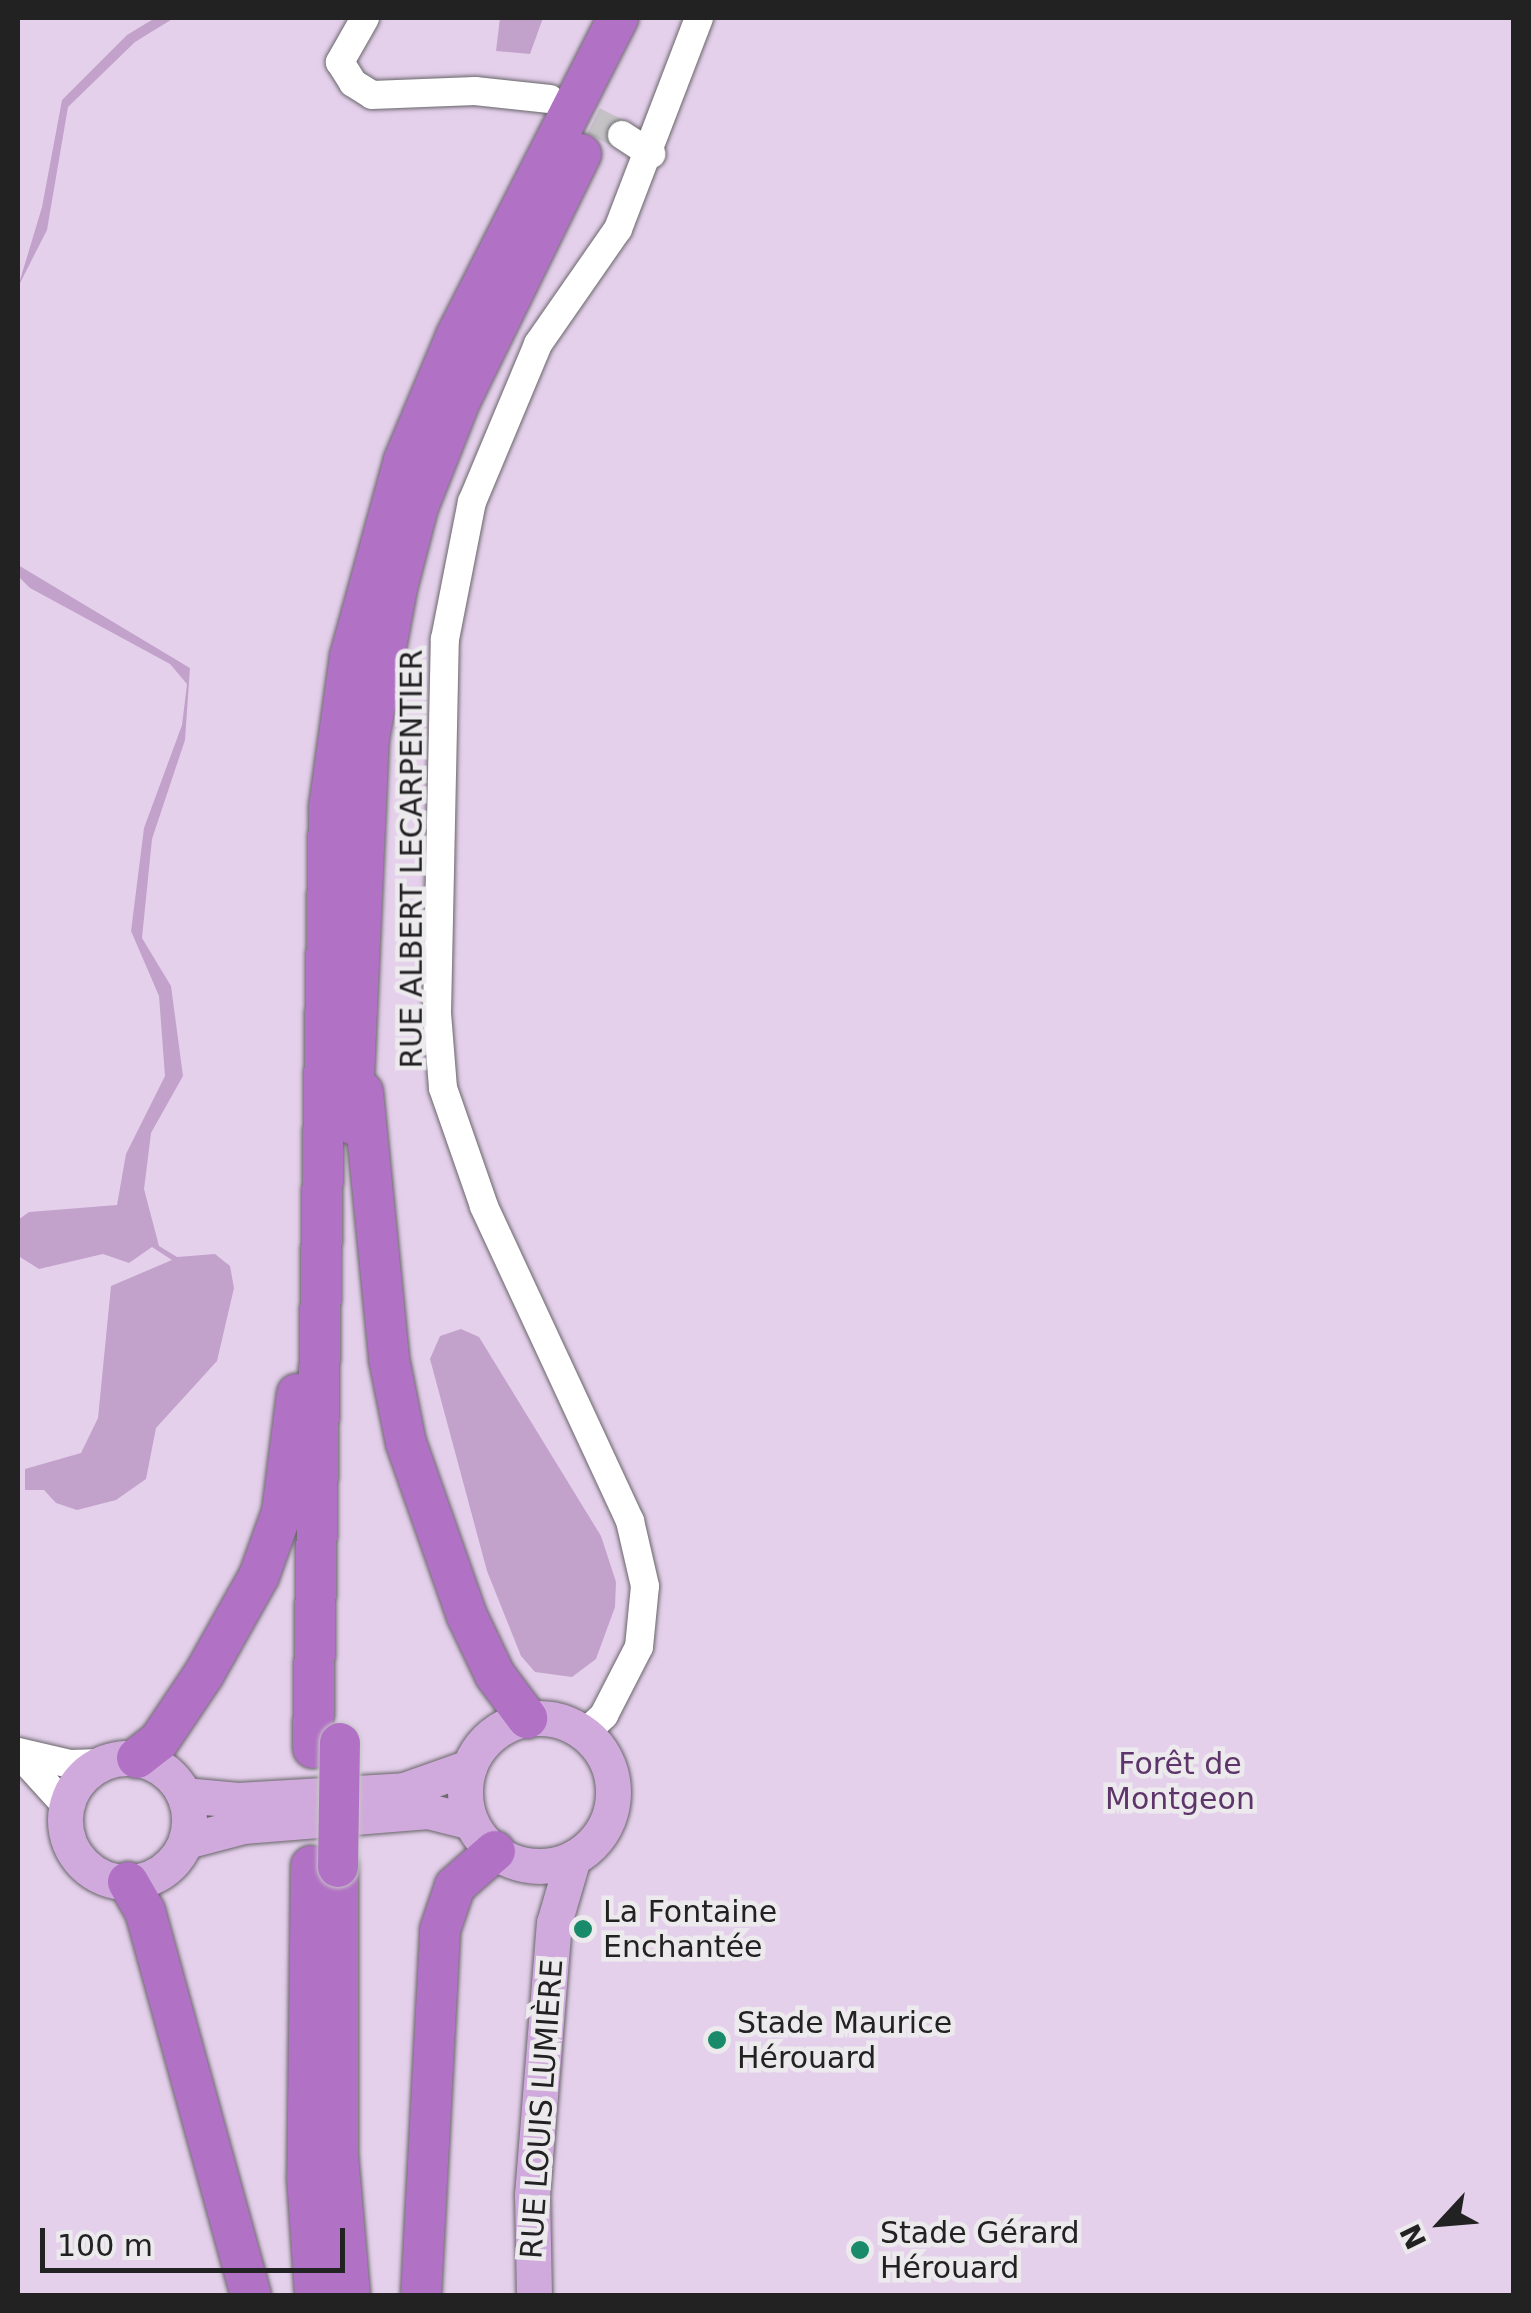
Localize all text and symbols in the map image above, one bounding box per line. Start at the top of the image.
street label: RUE ALBERT LECARPENTIER [394,649,430,1069]
park label: Forêt de Montgeon [1105,1746,1255,1816]
place label: La Fontaine Enchantée [603,1894,777,1964]
marker: La Fontaine Enchantée [572,1918,594,1940]
street label: RUE LOUIS LUMIÈRE [514,1958,570,2260]
place label: Stade Maurice Hérouard [737,2005,952,2076]
marker: Stade Maurice Hérouard [706,2029,728,2051]
north arrow [1391,2173,1491,2273]
scale bar [45,2208,350,2270]
place label: Stade Gérard Hérouard [880,2215,1079,2286]
text: N [1394,2219,1434,2254]
text: 100 m [57,2228,153,2263]
marker: Stade Gérard Hérouard [849,2239,871,2261]

